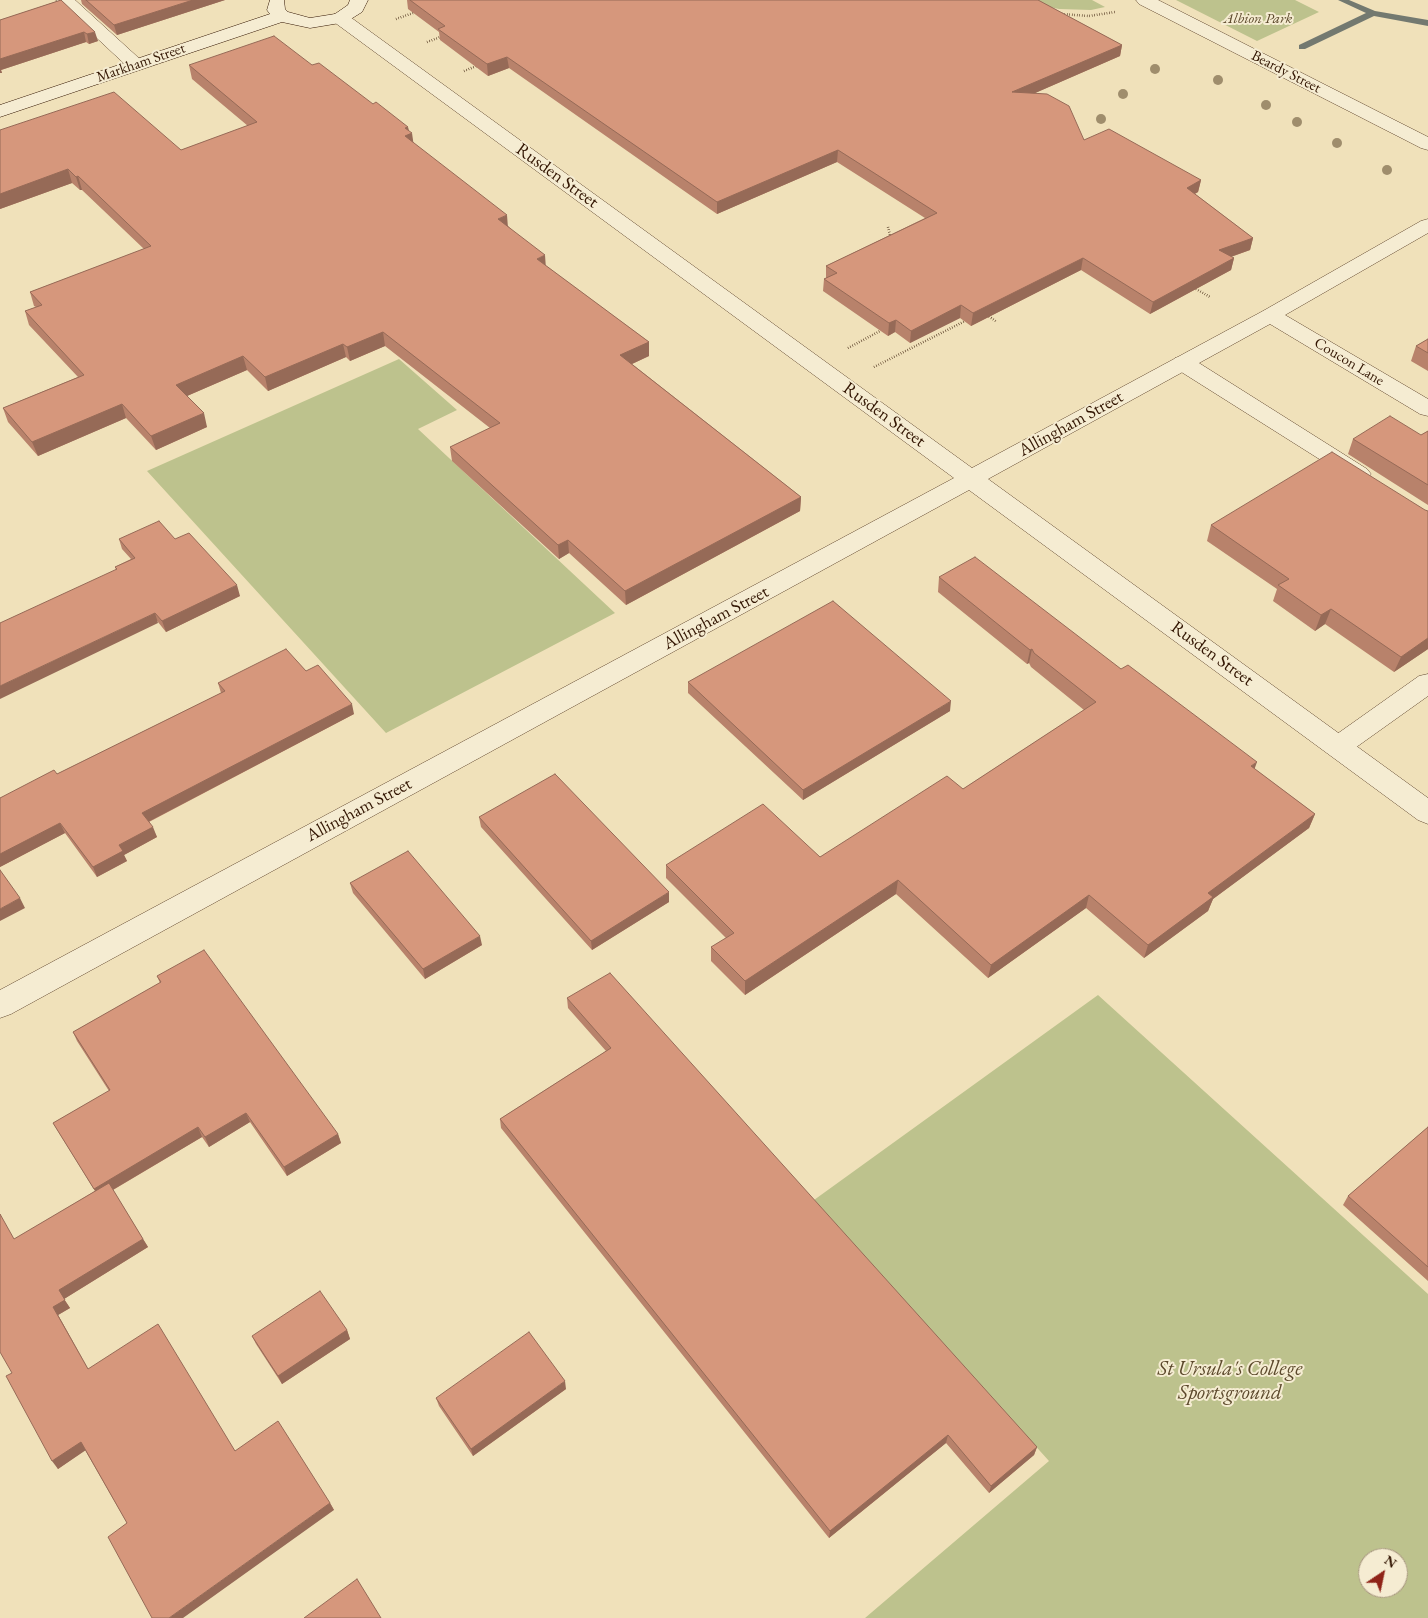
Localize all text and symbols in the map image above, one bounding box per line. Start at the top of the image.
park label: Albion Park [1224,10,1292,28]
street label: Markham Street [94,39,188,87]
street label: Beardy Street [1248,47,1324,97]
street label: Rusden Street [511,139,603,213]
street label: Coucon Lane [1311,334,1387,390]
street label: Rusden Street [838,378,930,452]
street label: Allingham Street [1015,386,1127,462]
street label: Allingham Street [660,581,772,655]
street label: Rusden Street [1166,617,1258,691]
street label: Allingham Street [303,773,415,847]
park label: St Ursula's College Sportsground [1158,1356,1302,1406]
north arrow [1358,1548,1408,1598]
text: N [1381,1551,1401,1572]

